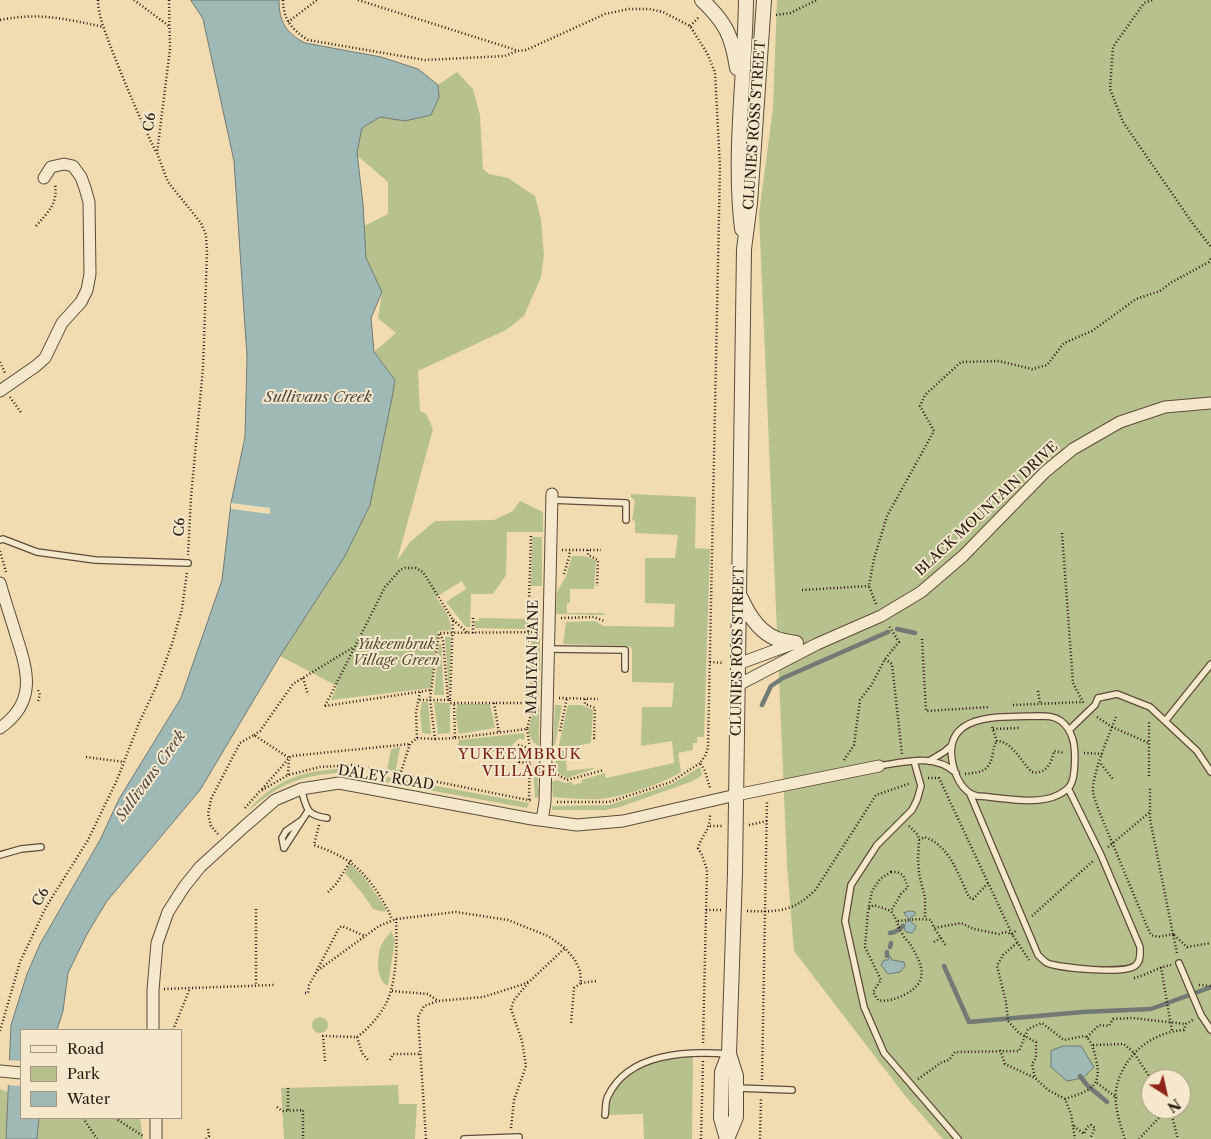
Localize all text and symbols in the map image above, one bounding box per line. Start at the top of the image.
street label: CLUNIES ROSS STREET [741,39,769,211]
street label: C6 [141,112,159,132]
water label: Sullivans Creek [264,389,372,407]
street label: BLACK MOUNTAIN DRIVE [912,438,1062,580]
street label: C6 [171,517,189,537]
street label: CLUNIES ROSS STREET [728,566,748,736]
street label: MALIYAN LANE [524,600,542,714]
park label: Yukeembruk Village Green [352,637,440,670]
water label: Sullivans Creek [112,727,190,825]
district label: YUKEEMBRUK VILLAGE [457,746,583,781]
street label: DALEY ROAD [337,762,435,794]
street label: C6 [29,885,53,909]
legend [20,1029,182,1119]
text: Road [67,1039,104,1058]
text: Park [67,1064,100,1083]
north arrow [1141,1069,1191,1119]
text: Water [67,1089,110,1108]
text: N [1164,1095,1184,1116]

